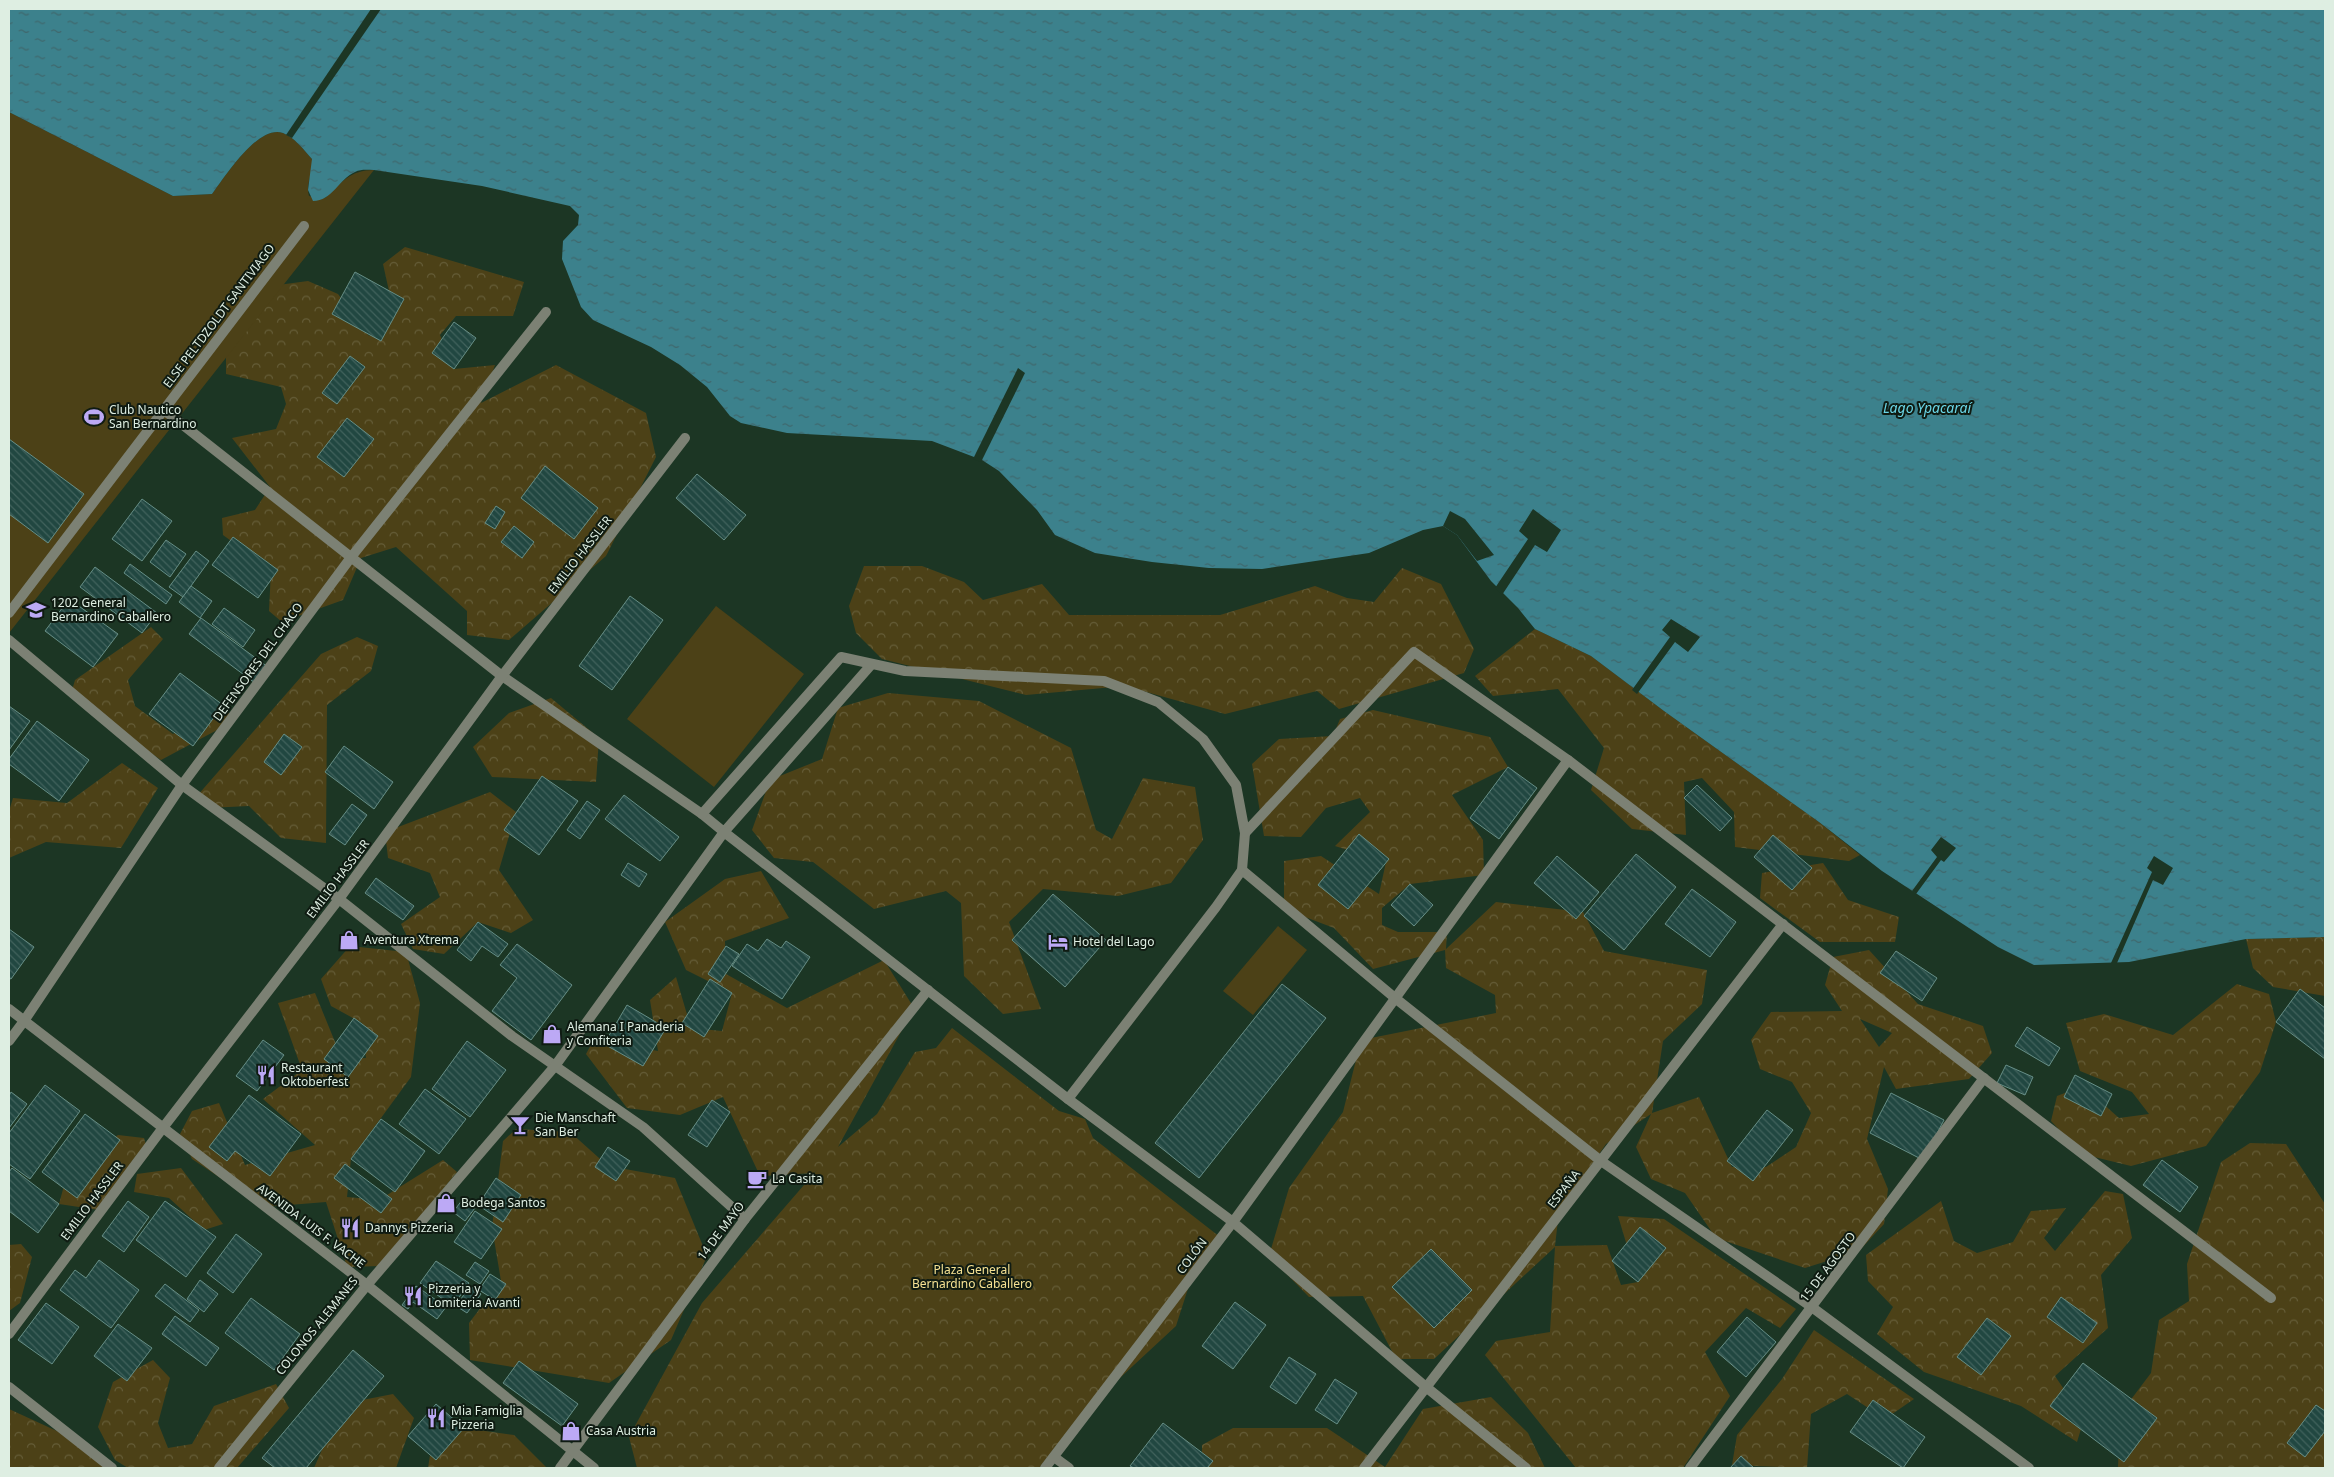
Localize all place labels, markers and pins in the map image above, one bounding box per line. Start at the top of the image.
place label: Club Nautico San Bernardino [109,401,196,432]
sports icon: Club Nautico San Bernardino [83,406,105,428]
place label: 1202 General Bernardino Caballero [51,594,171,625]
school or university icon: 1202 General Bernardino Caballero [25,599,47,621]
shop icon: Aventura Xtrema [338,929,360,951]
place label: Aventura Xtrema [364,931,459,948]
hotel icon: Hotel del Lago [1047,931,1069,953]
place label: Hotel del Lago [1073,933,1155,950]
place label: Alemana I Panaderia y Confiteria [567,1018,684,1049]
shop icon: Alemana I Panaderia y Confiteria [541,1023,563,1045]
place label: Restaurant Oktoberfest [281,1059,349,1090]
restaurant icon: Restaurant Oktoberfest [255,1064,277,1086]
place label: Die Manschaft San Ber [535,1109,617,1140]
bar icon: Die Manschaft San Ber [509,1114,531,1136]
cafe icon: La Casita [746,1168,768,1190]
place label: La Casita [772,1170,822,1187]
shop icon: Bodega Santos [435,1192,457,1214]
place label: Bodega Santos [461,1194,546,1211]
restaurant icon: Dannys Pizzeria [339,1217,361,1239]
place label: Dannys Pizzeria [365,1219,454,1236]
place label: Pizzeria y Lomiteria Avanti [428,1280,520,1311]
restaurant icon: Pizzeria y Lomiteria Avanti [402,1285,424,1307]
place label: Mia Famiglia Pizzeria [451,1402,522,1433]
restaurant icon: Mia Famiglia Pizzeria [425,1407,447,1429]
shop icon: Casa Austria [560,1420,582,1442]
place label: Casa Austria [586,1422,656,1439]

